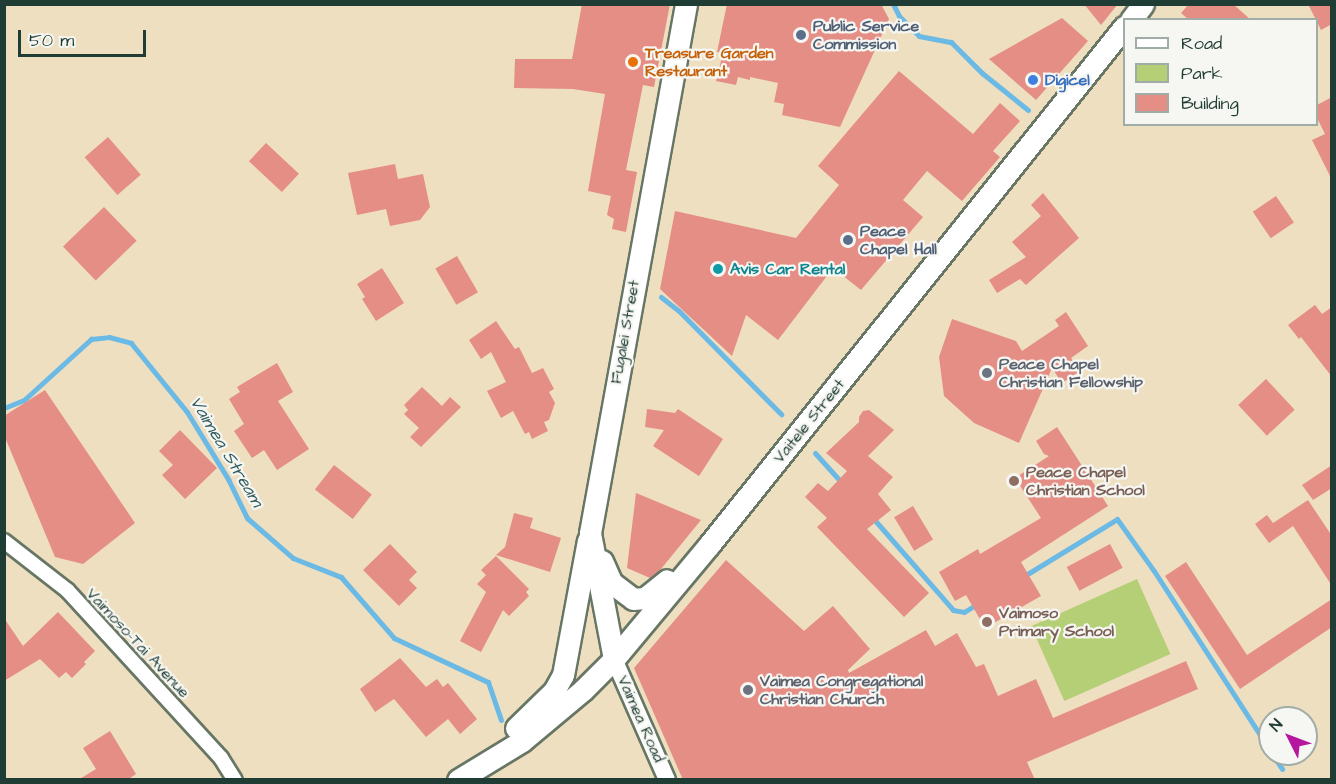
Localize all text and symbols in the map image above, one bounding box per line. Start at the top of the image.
place label: Public Service Commission [813,16,919,54]
scale bar [21,18,148,56]
legend [1123,18,1318,126]
text: 50 m [29,28,74,53]
marker: Public Service Commission [794,28,808,42]
text: Road [1181,31,1222,56]
place label: Treasure Garden Restaurant [645,43,774,81]
marker: Treasure Garden Restaurant [626,55,640,69]
text: Park [1181,61,1223,86]
place label: Digicel [1045,70,1090,90]
marker: Digicel [1026,73,1040,87]
text: Building [1181,91,1239,116]
place label: Peace Chapel Hall [860,221,937,259]
marker: Peace Chapel Hall [841,233,855,247]
place label: Avis Car Rental [730,259,845,279]
marker: Avis Car Rental [711,262,725,276]
street label: Fugalei Street [606,279,644,385]
place label: Peace Chapel Christian Fellowship [999,354,1143,392]
marker: Peace Chapel Christian Fellowship [980,366,994,380]
street label: Vaitele Street [769,375,849,467]
water label: Vaimea Stream [185,393,267,511]
place label: Peace Chapel Christian School [1026,462,1145,500]
marker: Peace Chapel Christian School [1007,474,1021,488]
street label: Vaimoso-Tai Avenue [82,584,194,702]
place label: Vaimoso Primary School [999,603,1114,641]
marker: Vaimoso Primary School [980,615,994,629]
place label: Vaimea Congregational Christian Church [760,671,923,709]
street label: Vaimea Road [613,673,669,765]
marker: Vaimea Congregational Christian Church [741,683,755,697]
north arrow [1258,706,1318,766]
text: N [1265,714,1288,736]

